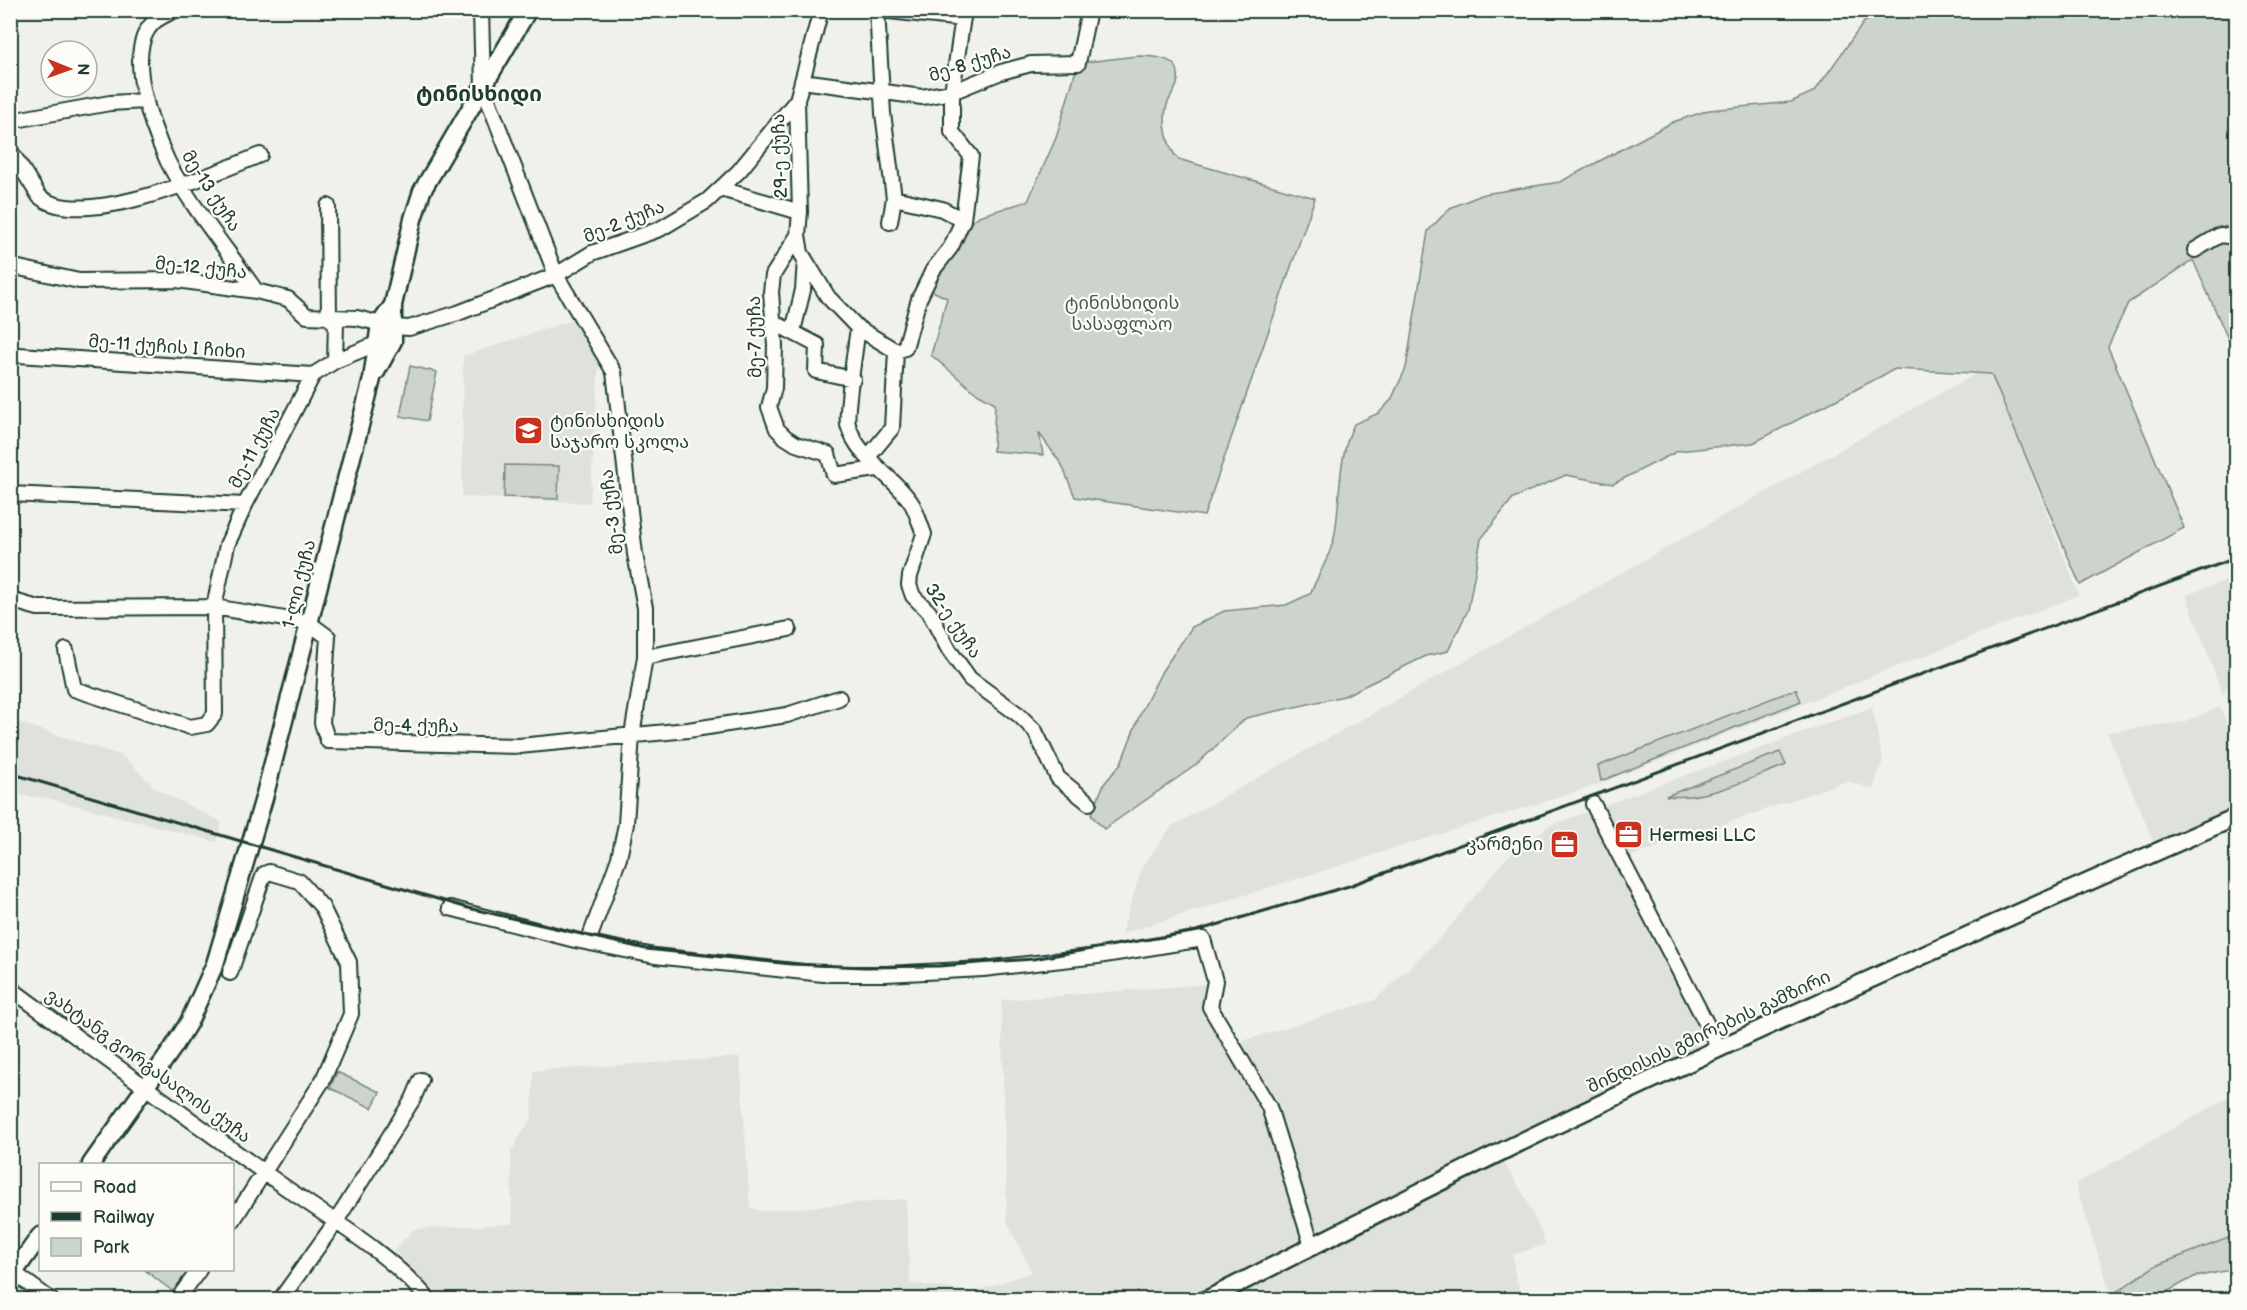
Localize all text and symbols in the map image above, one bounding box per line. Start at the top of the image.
north arrow [39,39,99,99]
street label: მე-8 ქუჩა [926,42,1014,86]
text: N [73,63,92,75]
district label: ტინისხიდი [416,82,542,107]
street label: 29-ე ქუჩა [768,113,792,199]
street label: მე-13 ქუჩა [177,146,245,236]
street label: მე-2 ქუჩა [581,196,667,248]
street label: მე-12 ქუჩა [154,253,248,283]
park label: ტინისხიდის სასაფლაო [1065,293,1179,335]
street label: მე-7 ქუჩა [744,296,766,378]
street label: მე-11 ქუჩის I ჩიხი [88,331,246,363]
street label: მე-11 ქუჩა [225,404,285,492]
place label: ტინისხიდის საჯარო სკოლა [550,411,689,453]
school or university icon: ტინისხიდის საჯარო სკოლა [513,415,545,447]
street label: მე-3 ქუჩა [596,468,628,556]
street label: 1-ლი ქუჩა [278,538,320,630]
street label: 32-ე ქუჩა [920,580,986,662]
street label: მე-4 ქუჩა [373,715,459,737]
office icon: Hermesi LLC [1612,819,1644,851]
place label: Hermesi LLC [1649,825,1756,846]
office icon: კარმენი [1548,828,1580,860]
place label: კარმენი [1466,834,1543,855]
street label: შინდისის გმირების გამზირი [1584,966,1834,1098]
street label: ვახტანგ გორგასალის ქუჩა [41,984,255,1148]
legend [39,1163,234,1271]
text: Road [93,1177,137,1198]
text: Railway [93,1207,155,1228]
text: Park [93,1237,129,1258]

